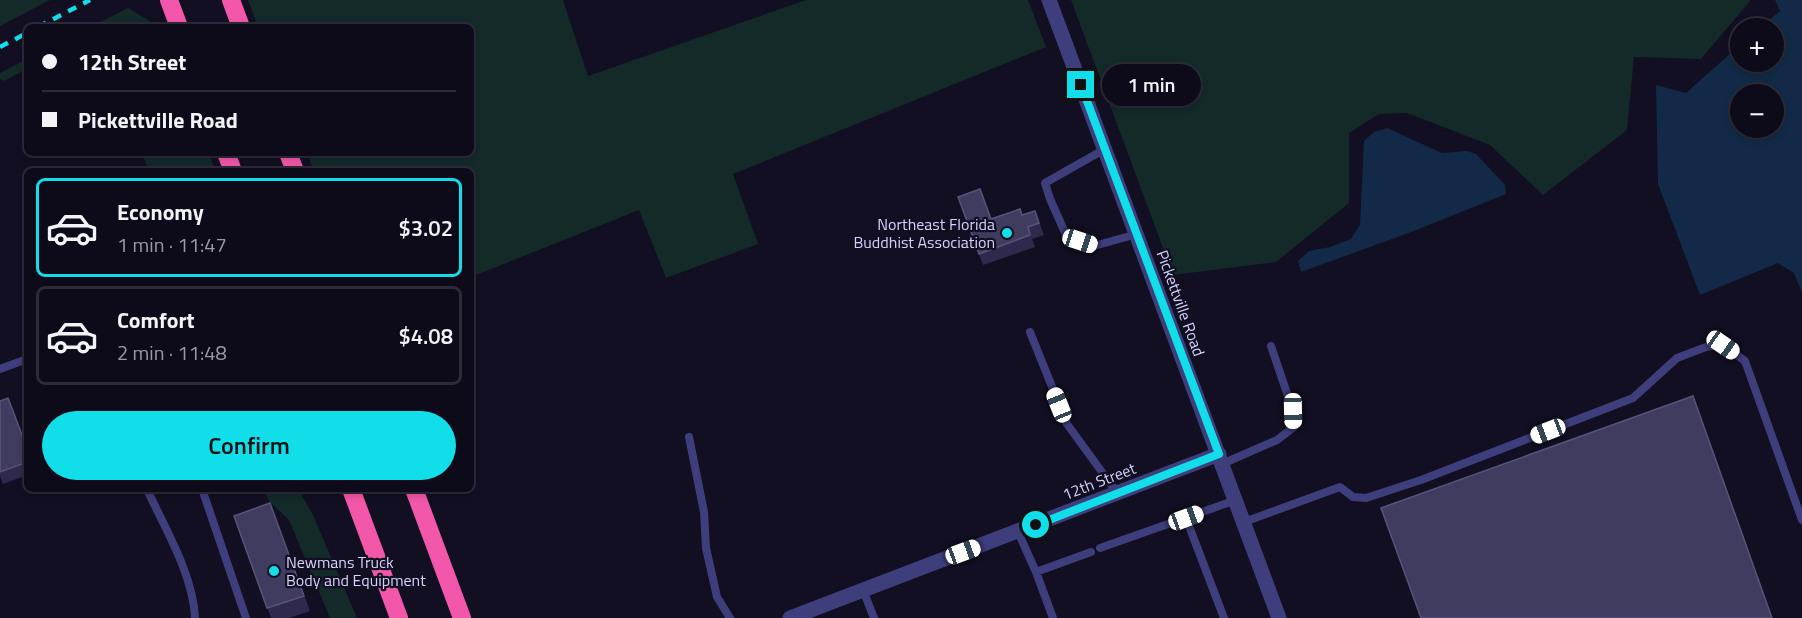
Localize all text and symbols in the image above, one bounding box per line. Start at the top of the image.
map controls [1730,18,1784,138]
button: + [1730,18,1784,72]
text: 12th Street [78,45,186,79]
callout: 1 min [1102,64,1201,106]
text: 1 min [1127,69,1176,100]
route end [1067,71,1094,98]
button: − [1730,84,1784,138]
text: Pickettville Road [78,103,238,137]
text: Economy [117,195,204,229]
icon: car [45,201,99,255]
text: $3.02 [398,211,453,245]
place label: Northeast Florida Buddhist Association [854,212,995,254]
marker: Northeast Florida Buddhist Association [1000,226,1014,240]
car [1060,227,1100,255]
text: 1 min · 11:47 [117,229,227,260]
street label: Pickettville Road [1151,246,1211,360]
text: Comfort [117,303,195,337]
icon: car [45,309,99,363]
text: $4.08 [398,319,453,353]
car [1703,327,1743,363]
text: 2 min · 11:48 [117,337,227,368]
car [1044,385,1074,425]
car [1284,393,1302,429]
button: Confirm [42,411,456,480]
car [1528,416,1568,446]
street label: 12th Street [1059,456,1140,506]
car [1166,503,1206,533]
route start [1022,511,1049,538]
car [943,537,983,567]
place label: Newmans Truck Body and Equipment [286,550,426,592]
marker: Newmans Truck Body and Equipment [267,564,281,578]

